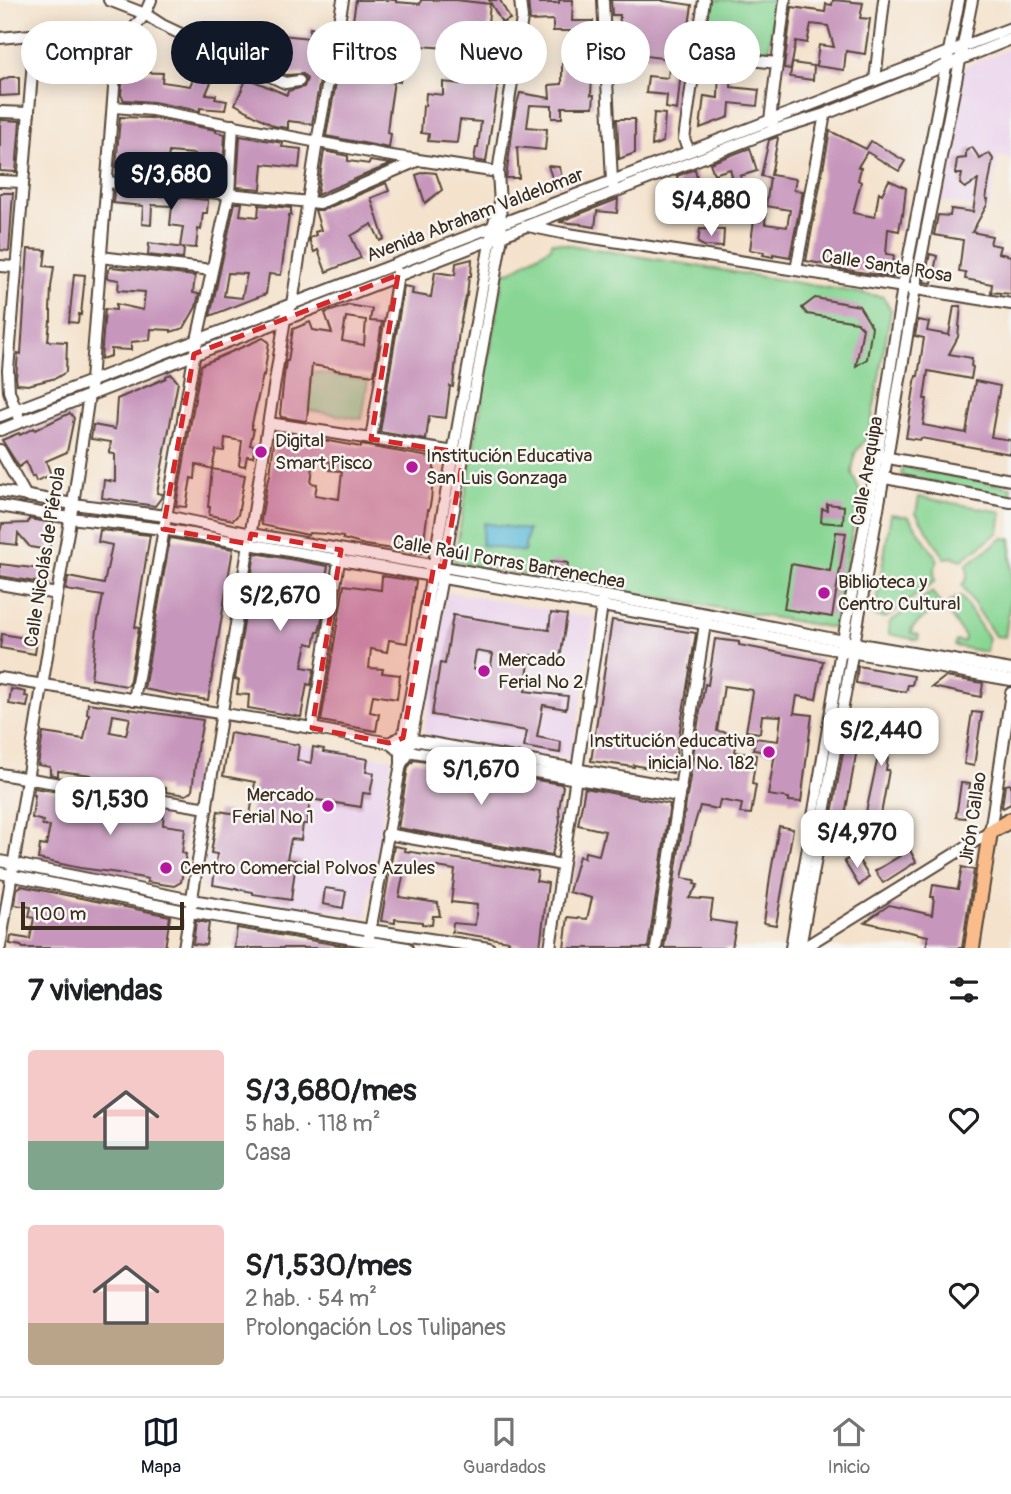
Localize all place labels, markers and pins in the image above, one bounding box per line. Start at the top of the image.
pin: S/3,680 [106,152,236,212]
pin: S/4,880 [646,178,776,238]
place label: Digital Smart Pisco [275,429,373,475]
marker: Digital Smart Pisco [253,444,269,460]
place label: Institución Educativa San Luis Gonzaga [426,444,593,490]
marker: Institución Educativa San Luis Gonzaga [404,459,420,475]
place label: Biblioteca y Centro Cultural [838,570,961,616]
pin: S/2,670 [215,574,345,633]
marker: Biblioteca y Centro Cultural [816,585,832,601]
place label: Mercado Ferial Nº 2 [498,648,584,694]
marker: Mercado Ferial Nº 2 [476,663,492,679]
pin: S/2,440 [816,708,946,768]
place label: Institución educativa inicial No. 182 [589,729,755,775]
marker: Institución educativa inicial No. 182 [761,744,777,760]
pin: S/1,670 [416,748,546,807]
pin: S/1,530 [45,778,175,837]
place label: Mercado Ferial Nº 1 [232,783,314,829]
marker: Mercado Ferial Nº 1 [320,798,336,814]
pin: S/4,970 [792,810,922,870]
place label: Centro Comercial Polvos Azules [180,856,436,880]
marker: Centro Comercial Polvos Azules [158,860,174,876]

